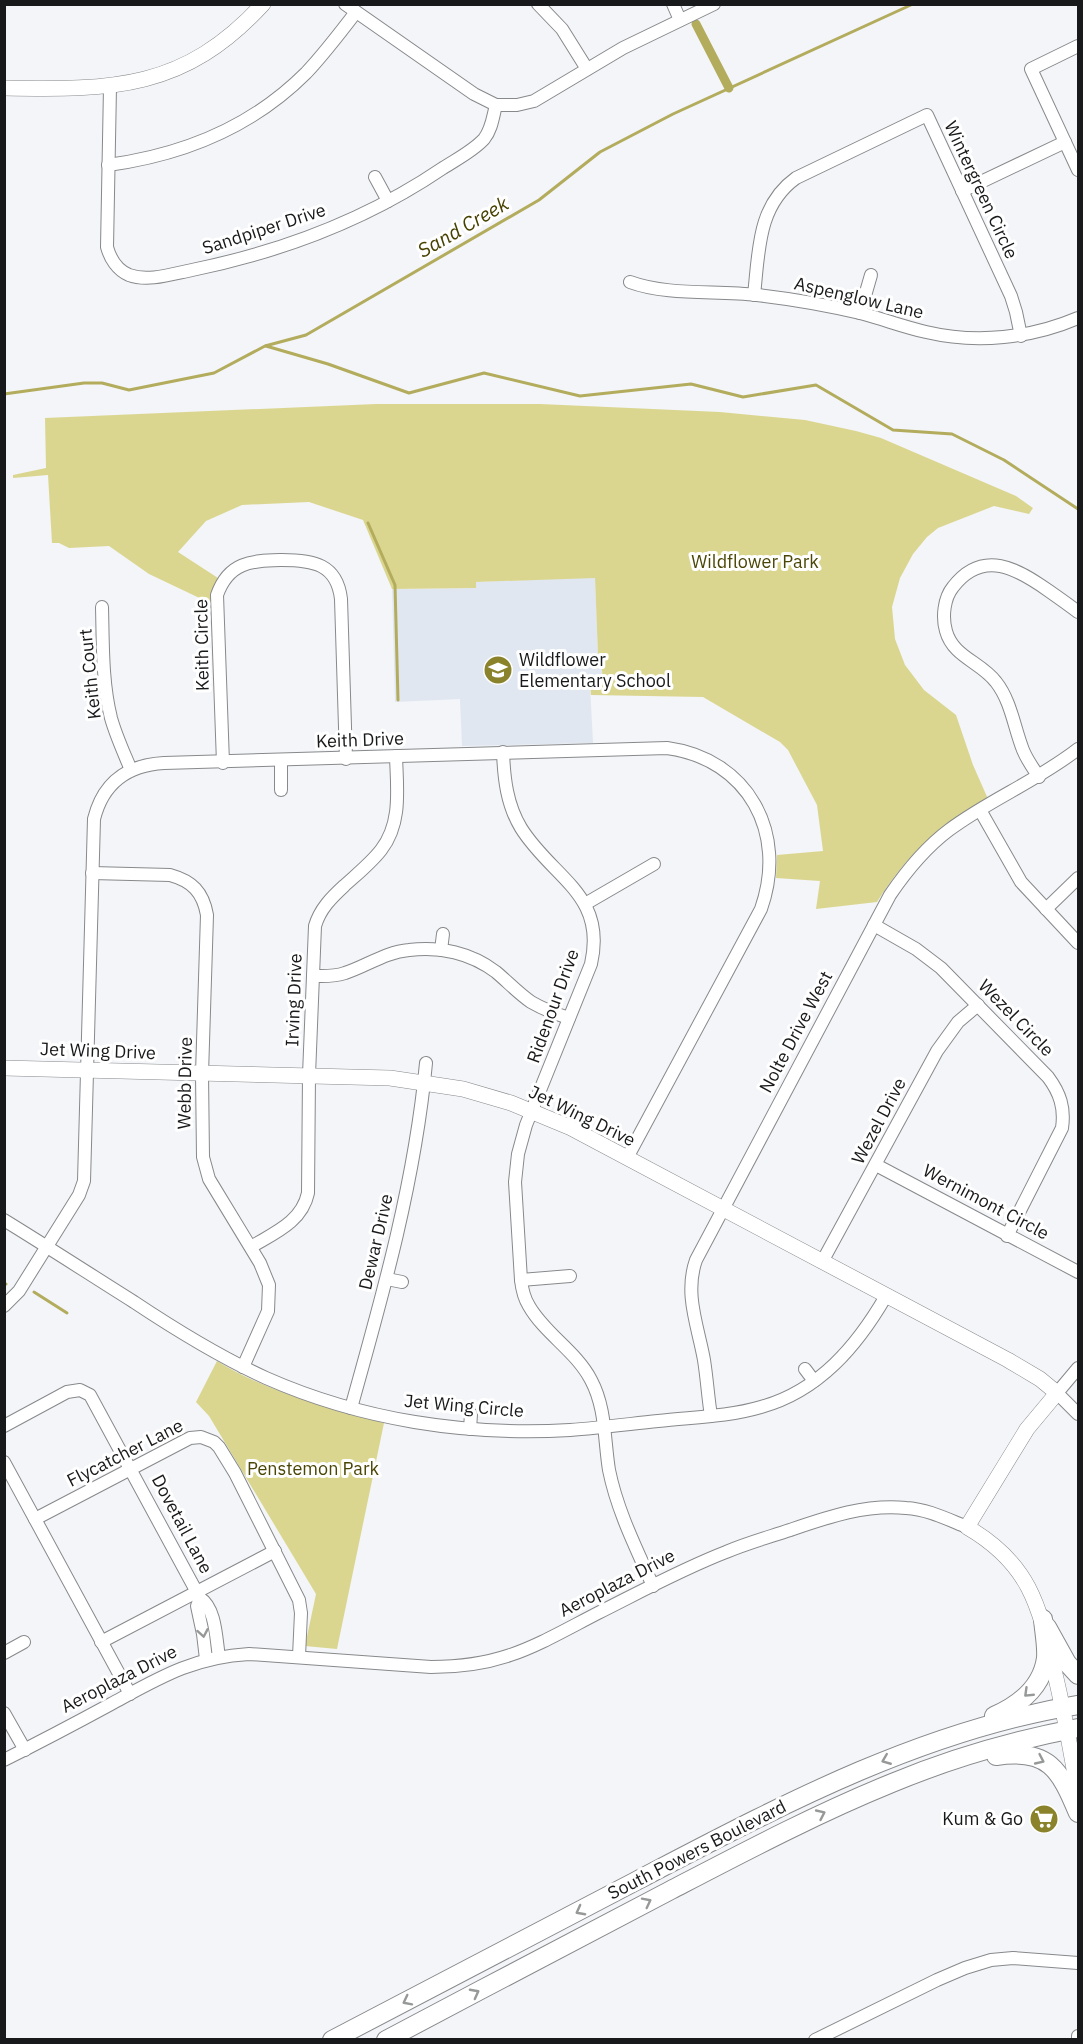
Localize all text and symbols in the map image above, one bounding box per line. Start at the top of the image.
street label: Wintergreen Circle [939,117,1023,262]
water label: Sand Creek [412,189,514,263]
street label: Sandpiper Drive [199,198,329,259]
street label: Aspenglow Lane [792,271,926,324]
park label: Wildflower Park [691,550,819,573]
street label: Keith Circle [189,599,214,691]
street label: Keith Court [73,628,106,720]
place label: Wildflower Elementary School [519,648,671,692]
school or university icon: Wildflower Elementary School [482,654,514,686]
street label: Keith Drive [316,726,404,753]
street label: Ridenour Drive [521,946,584,1066]
street label: Irving Drive [280,953,307,1047]
street label: Nolte Drive West [754,967,837,1097]
street label: Wezel Circle [974,974,1059,1061]
street label: Webb Drive [172,1036,197,1129]
street label: Jet Wing Drive [40,1037,156,1064]
street label: Wezel Drive [846,1074,911,1168]
street label: Jet Wing Drive [525,1080,639,1151]
street label: Wernimont Circle [919,1159,1053,1245]
street label: Dewar Drive [353,1192,398,1292]
street label: Jet Wing Circle [403,1389,525,1422]
street label: Flycatcher Lane [63,1413,187,1492]
park label: Penstemon Park [247,1457,380,1480]
street label: Dovetail Lane [147,1470,218,1577]
street label: Aeroplaza Drive [555,1543,679,1622]
one-way arrow [196,1628,208,1638]
street label: Aeroplaza Drive [57,1639,181,1718]
one-way arrow [1025,1686,1036,1697]
one-way arrow [882,1752,892,1765]
one-way arrow [1033,1753,1044,1765]
street label: South Powers Boulevard [604,1795,790,1905]
supermarket icon: Kum & Go [1028,1803,1060,1835]
place label: Kum & Go [942,1807,1023,1830]
one-way arrow [815,1809,826,1821]
one-way arrow [641,1898,652,1909]
one-way arrow [575,1904,586,1915]
one-way arrow [469,1989,479,2000]
one-way arrow [402,1994,413,2005]

